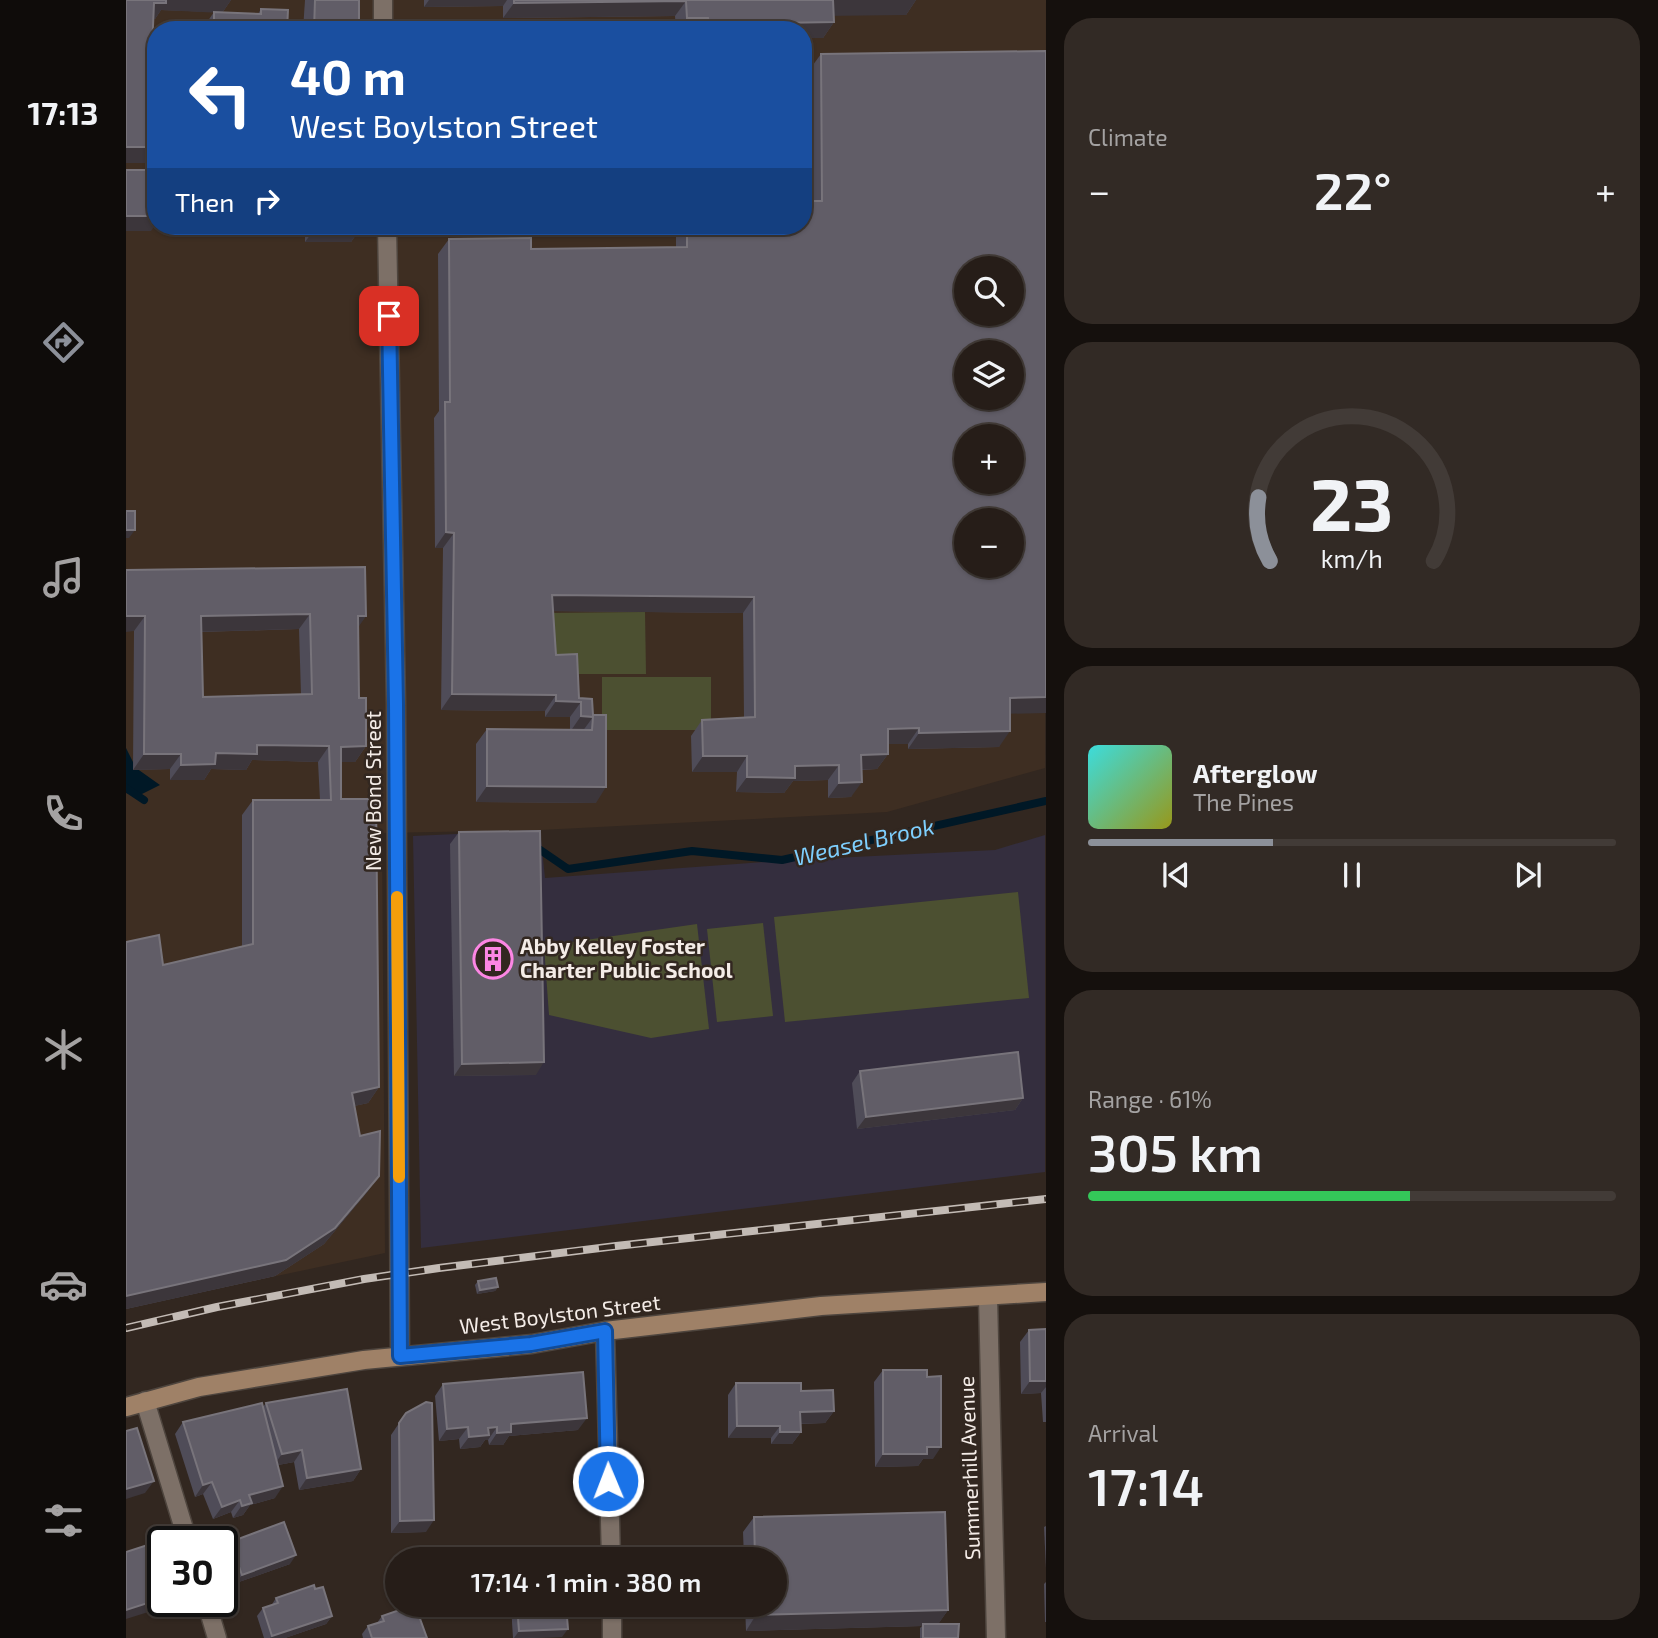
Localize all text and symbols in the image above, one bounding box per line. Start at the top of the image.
text: 40 m [290,46,406,105]
icon: left [175,49,266,140]
text: 17:13 [28,93,98,131]
text: West Boylston Street [290,106,598,144]
text: Climate [1088,123,1168,151]
text: 22° [1314,158,1392,220]
text: − [1088,167,1110,213]
text: + [1595,167,1616,213]
icon: right [248,182,286,220]
text: Then [175,186,234,217]
map controls [954,256,1024,578]
button: search [954,256,1024,326]
pin [359,286,419,346]
icon: arrive [370,297,408,335]
icon: directions [39,318,88,367]
button: layers [954,340,1024,410]
button: + [954,424,1024,494]
text: 23 [1310,458,1394,546]
button: − [954,508,1024,578]
text: km/h [1321,543,1383,573]
icon: music [39,553,88,602]
street label: New Bond Street [360,711,385,871]
text: Afterglow [1193,757,1318,788]
text: The Pines [1193,788,1294,816]
icon: phone [39,789,88,838]
water label: Weasel Brook [791,811,937,871]
icon: previous [1157,856,1195,894]
icon: pause [1333,856,1371,894]
icon: next [1509,856,1547,894]
place label: Abby Kelley Foster Charter Public School [520,933,733,982]
building icon: Abby Kelley Foster Charter Public School [472,938,514,980]
icon: climate [39,1025,88,1074]
text: Range · 61% [1088,1085,1212,1113]
text: 305 km [1088,1120,1263,1182]
icon: car [39,1260,88,1309]
street label: West Boylston Street [458,1289,662,1338]
street label: Summerhill Avenue [953,1376,984,1561]
text: Arrival [1088,1419,1158,1447]
position arrow [571,1444,645,1518]
text: 17:14 [1088,1454,1204,1516]
icon: filters [39,1496,88,1545]
speed limit sign: 30 [147,1526,238,1617]
text: 17:14 · 1 min · 380 m [471,1566,701,1597]

